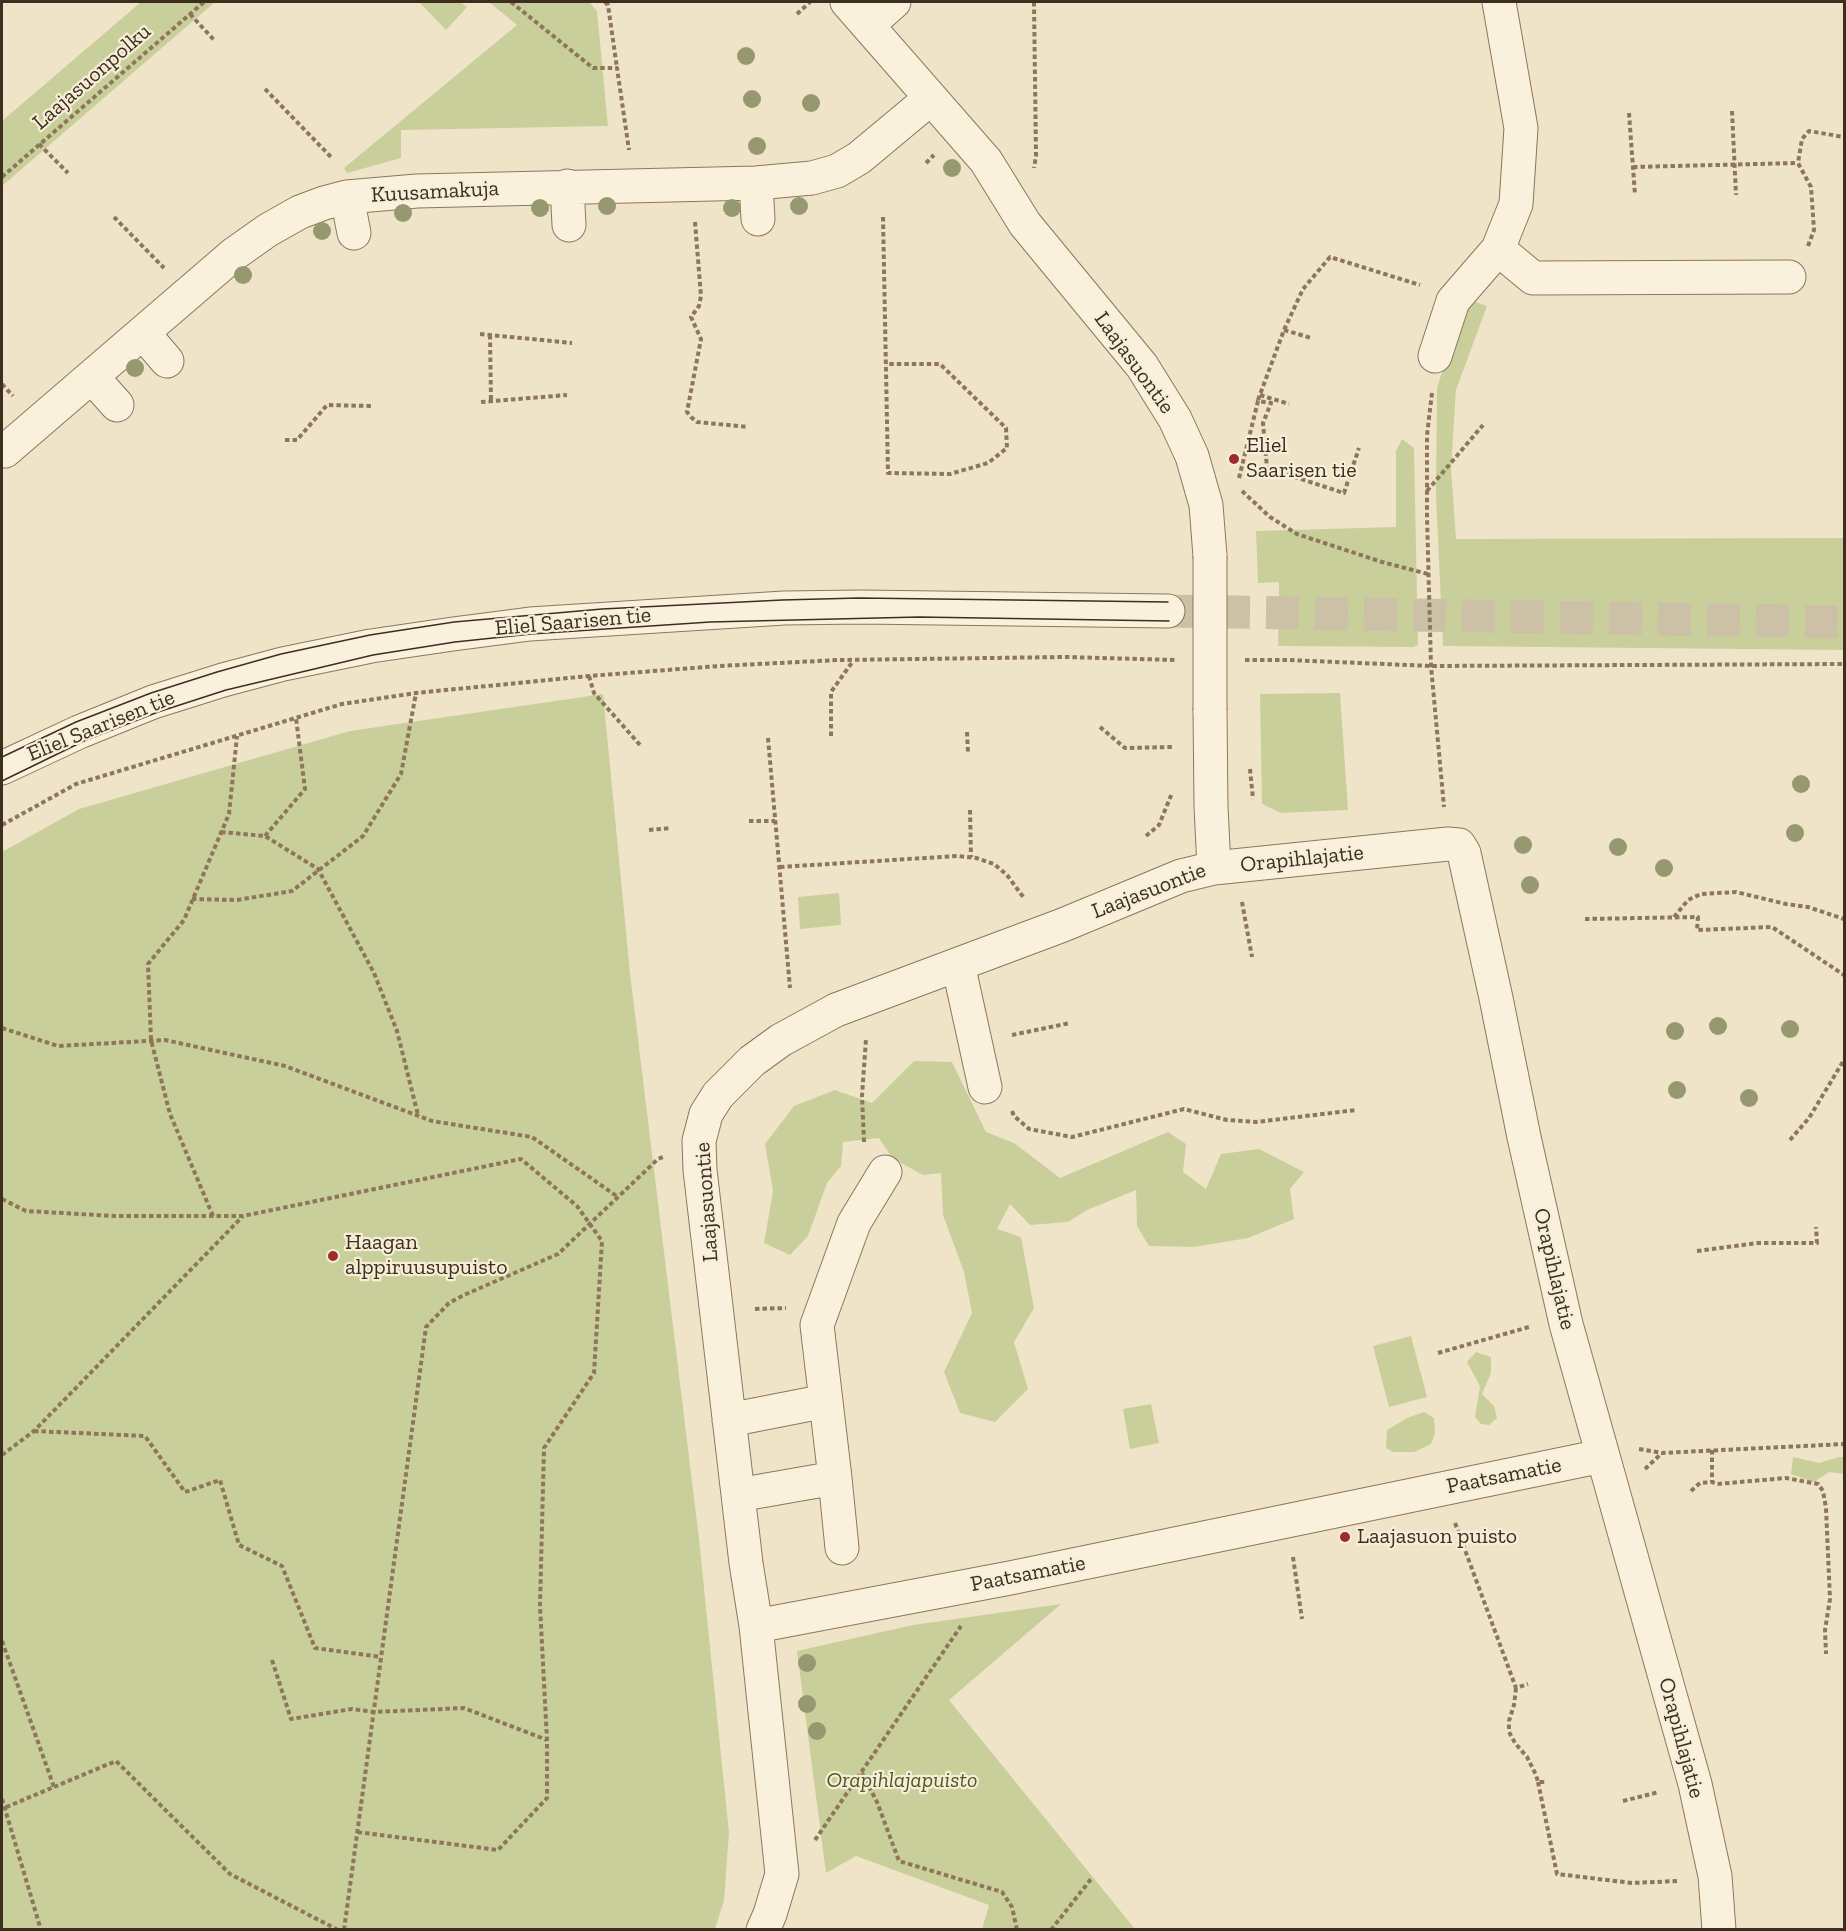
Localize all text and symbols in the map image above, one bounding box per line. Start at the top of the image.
street label: Laajasuonpolku [27,18,157,136]
street label: Kuusamakuja [370,175,500,209]
street label: Laajasuontie [1088,307,1180,419]
place label: Eliel Saarisen tie [1246,433,1357,484]
marker: Eliel Saarisen tie [1227,452,1241,466]
street label: Eliel Saarisen tie [494,602,652,642]
street label: Eliel Saarisen tie [23,684,179,768]
street label: Orapihlajatie [1239,839,1365,879]
street label: Laajasuontie [1088,857,1210,925]
street label: Laajasuontie [690,1141,724,1263]
street label: Orapihlajatie [1527,1206,1581,1332]
place label: Haagan alppiruusupuisto [345,1230,507,1282]
marker: Haagan alppiruusupuisto [326,1249,340,1263]
street label: Paatsamatie [1444,1452,1564,1500]
place label: Laajasuon puisto [1357,1524,1517,1550]
marker: Laajasuon puisto [1338,1530,1352,1544]
street label: Paatsamatie [968,1550,1088,1598]
street label: Orapihlajatie [1652,1675,1710,1801]
park label: Orapihlajapuisto [826,1768,978,1794]

